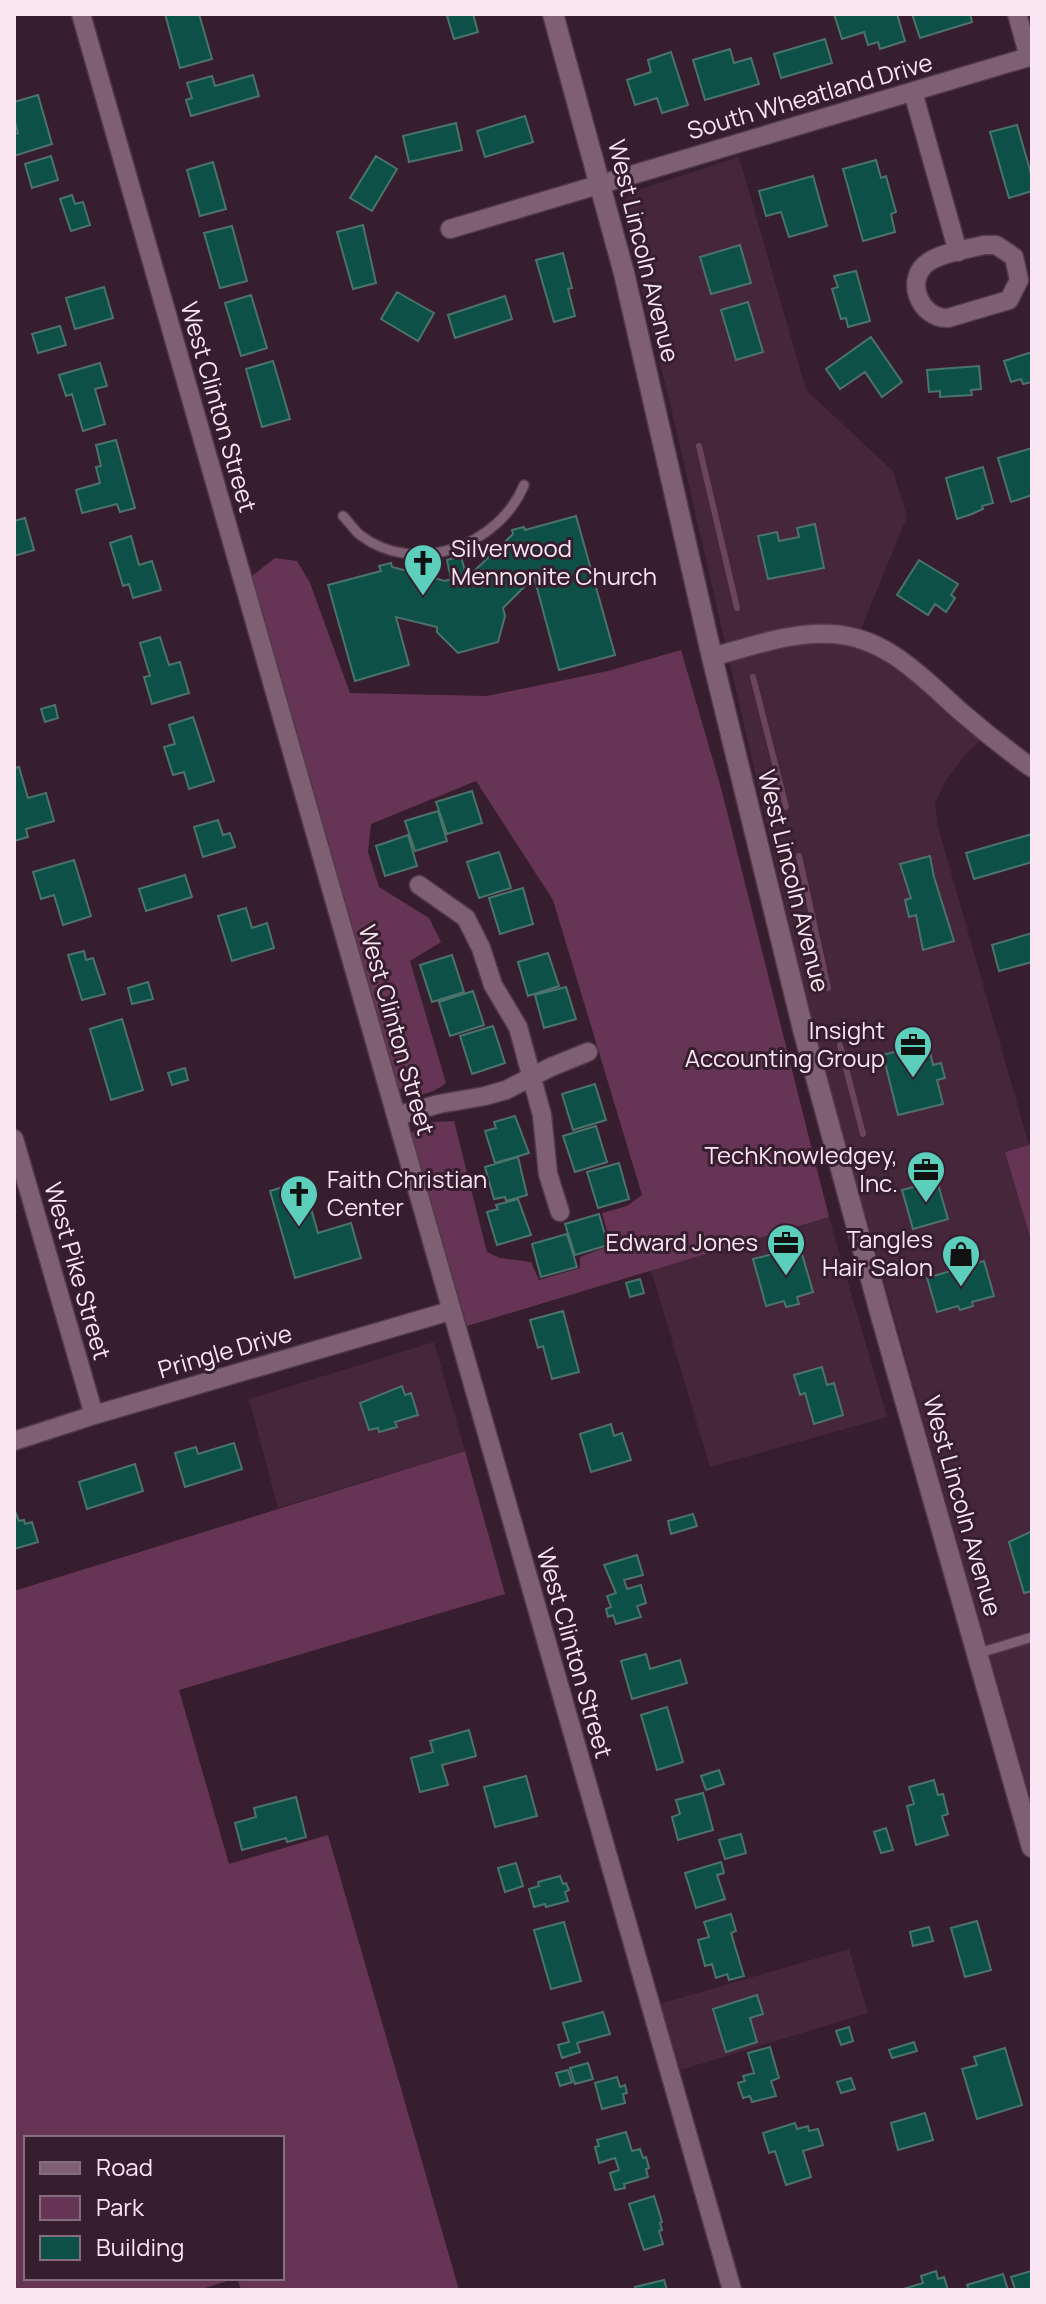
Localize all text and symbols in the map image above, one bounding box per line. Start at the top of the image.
street label: South Wheatland Drive [683,45,936,146]
street label: West Lincoln Avenue [601,136,688,365]
street label: West Clinton Street [174,297,265,516]
place label: Silverwood Mennonite Church [451,531,657,592]
church icon: Silverwood Mennonite Church [402,542,444,597]
street label: West Lincoln Avenue [751,766,838,995]
street label: West Clinton Street [352,920,443,1139]
place label: Insight Accounting Group [685,1013,885,1074]
office icon: Insight Accounting Group [892,1024,934,1079]
place label: TechKnowledgey, Inc. [705,1138,898,1199]
office icon: TechKnowledgey, Inc. [905,1149,947,1204]
place label: Faith Christian Center [327,1162,487,1223]
church icon: Faith Christian Center [278,1173,320,1228]
street label: West Pike Street [37,1178,120,1363]
office icon: Edward Jones [765,1222,807,1277]
place label: Tangles Hair Salon [822,1222,933,1283]
place label: Edward Jones [606,1225,758,1258]
shop icon: Tangles Hair Salon [940,1233,982,1288]
street label: Pringle Drive [154,1316,295,1385]
street label: West Lincoln Avenue [916,1391,1011,1620]
street label: West Clinton Street [530,1543,621,1762]
legend [24,2136,284,2280]
text: Road [96,2150,153,2183]
text: Park [96,2190,145,2223]
text: Building [96,2230,184,2263]

